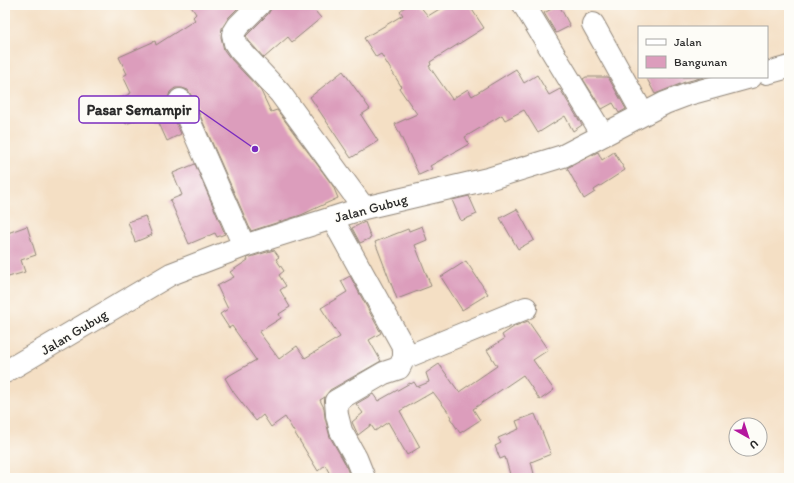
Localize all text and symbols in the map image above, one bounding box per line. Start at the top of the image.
legend [638,26,768,78]
text: Jalan [674,35,702,49]
text: Bangunan [674,55,727,69]
callout: Pasar Semampir [79,96,199,123]
text: Pasar Semampir [87,101,192,120]
street label: Jalan Gubug [333,190,410,226]
street label: Jalan Gubug [38,305,111,359]
north arrow [728,417,768,457]
text: U [747,437,761,452]

